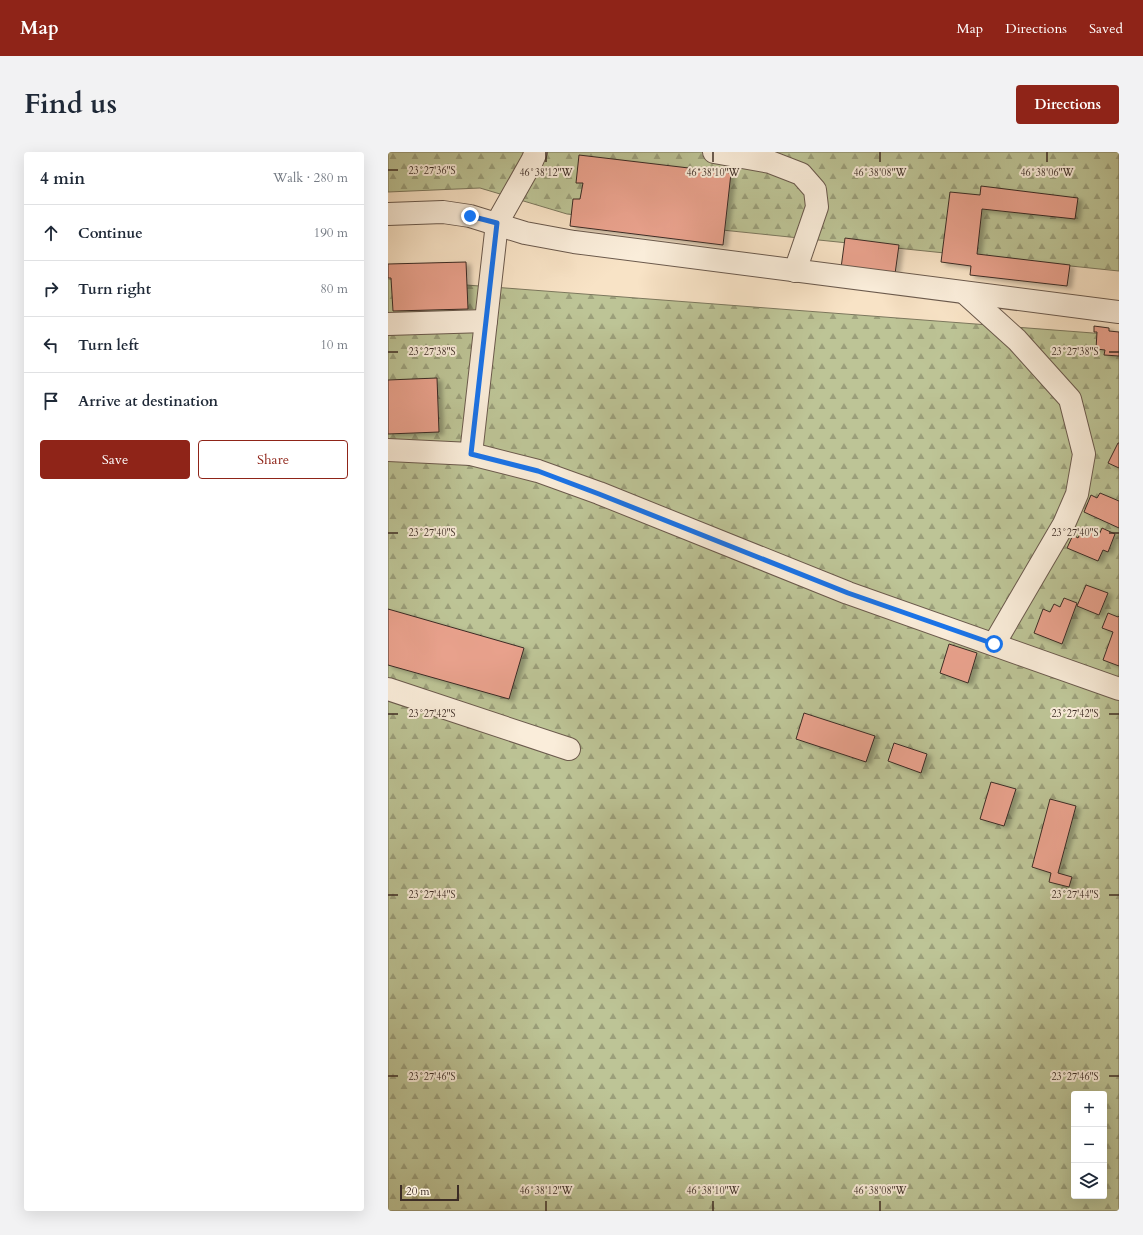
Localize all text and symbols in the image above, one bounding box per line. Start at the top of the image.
text: Map [20,15,59,41]
text: Map [957,19,983,38]
text: Directions [1005,19,1067,38]
text: Saved [1089,19,1123,38]
text: Find us [24,85,117,123]
button: Directions [1016,85,1119,124]
text: 23°27'36"S [408,164,456,178]
text: 46°38'12"W [519,166,574,180]
text: 46°38'10"W [686,166,741,180]
text: 46°38'08"W [853,166,908,180]
text: 46°38'06"W [1020,166,1075,180]
text: 4 min [40,167,85,190]
text: Walk · 280 m [273,169,348,187]
route end [461,207,479,225]
icon: ahead [40,222,62,244]
text: Continue [78,223,143,243]
text: 190 m [314,224,348,242]
icon: right [40,278,62,300]
text: Turn right [78,279,151,299]
text: 80 m [320,280,348,298]
icon: left [40,334,62,356]
text: Turn left [78,335,139,355]
text: 10 m [320,336,348,354]
text: 23°27'38"S [408,345,456,359]
text: 23°27'38"S [1051,345,1099,359]
icon: arrive [40,390,62,412]
text: Arrive at destination [78,391,218,411]
button: Save [40,440,190,479]
button: Share [198,440,348,479]
text: 23°27'40"S [408,526,456,540]
text: 23°27'40"S [1051,526,1099,540]
route start [985,635,1003,653]
text: 23°27'42"S [408,707,456,721]
text: 23°27'42"S [1051,707,1099,721]
text: 23°27'44"S [408,888,456,902]
text: 23°27'44"S [1051,888,1099,902]
text: 23°27'46"S [408,1070,456,1084]
text: 23°27'46"S [1051,1070,1099,1084]
map controls [1071,1091,1107,1199]
button: + [1071,1091,1107,1127]
button: − [1071,1127,1107,1163]
button: layers [1071,1163,1107,1199]
scale bar [400,1183,459,1202]
text: 20 m [406,1184,430,1199]
text: 46°38'12"W [519,1184,574,1198]
text: 46°38'10"W [686,1184,741,1198]
text: 46°38'08"W [853,1184,908,1198]

